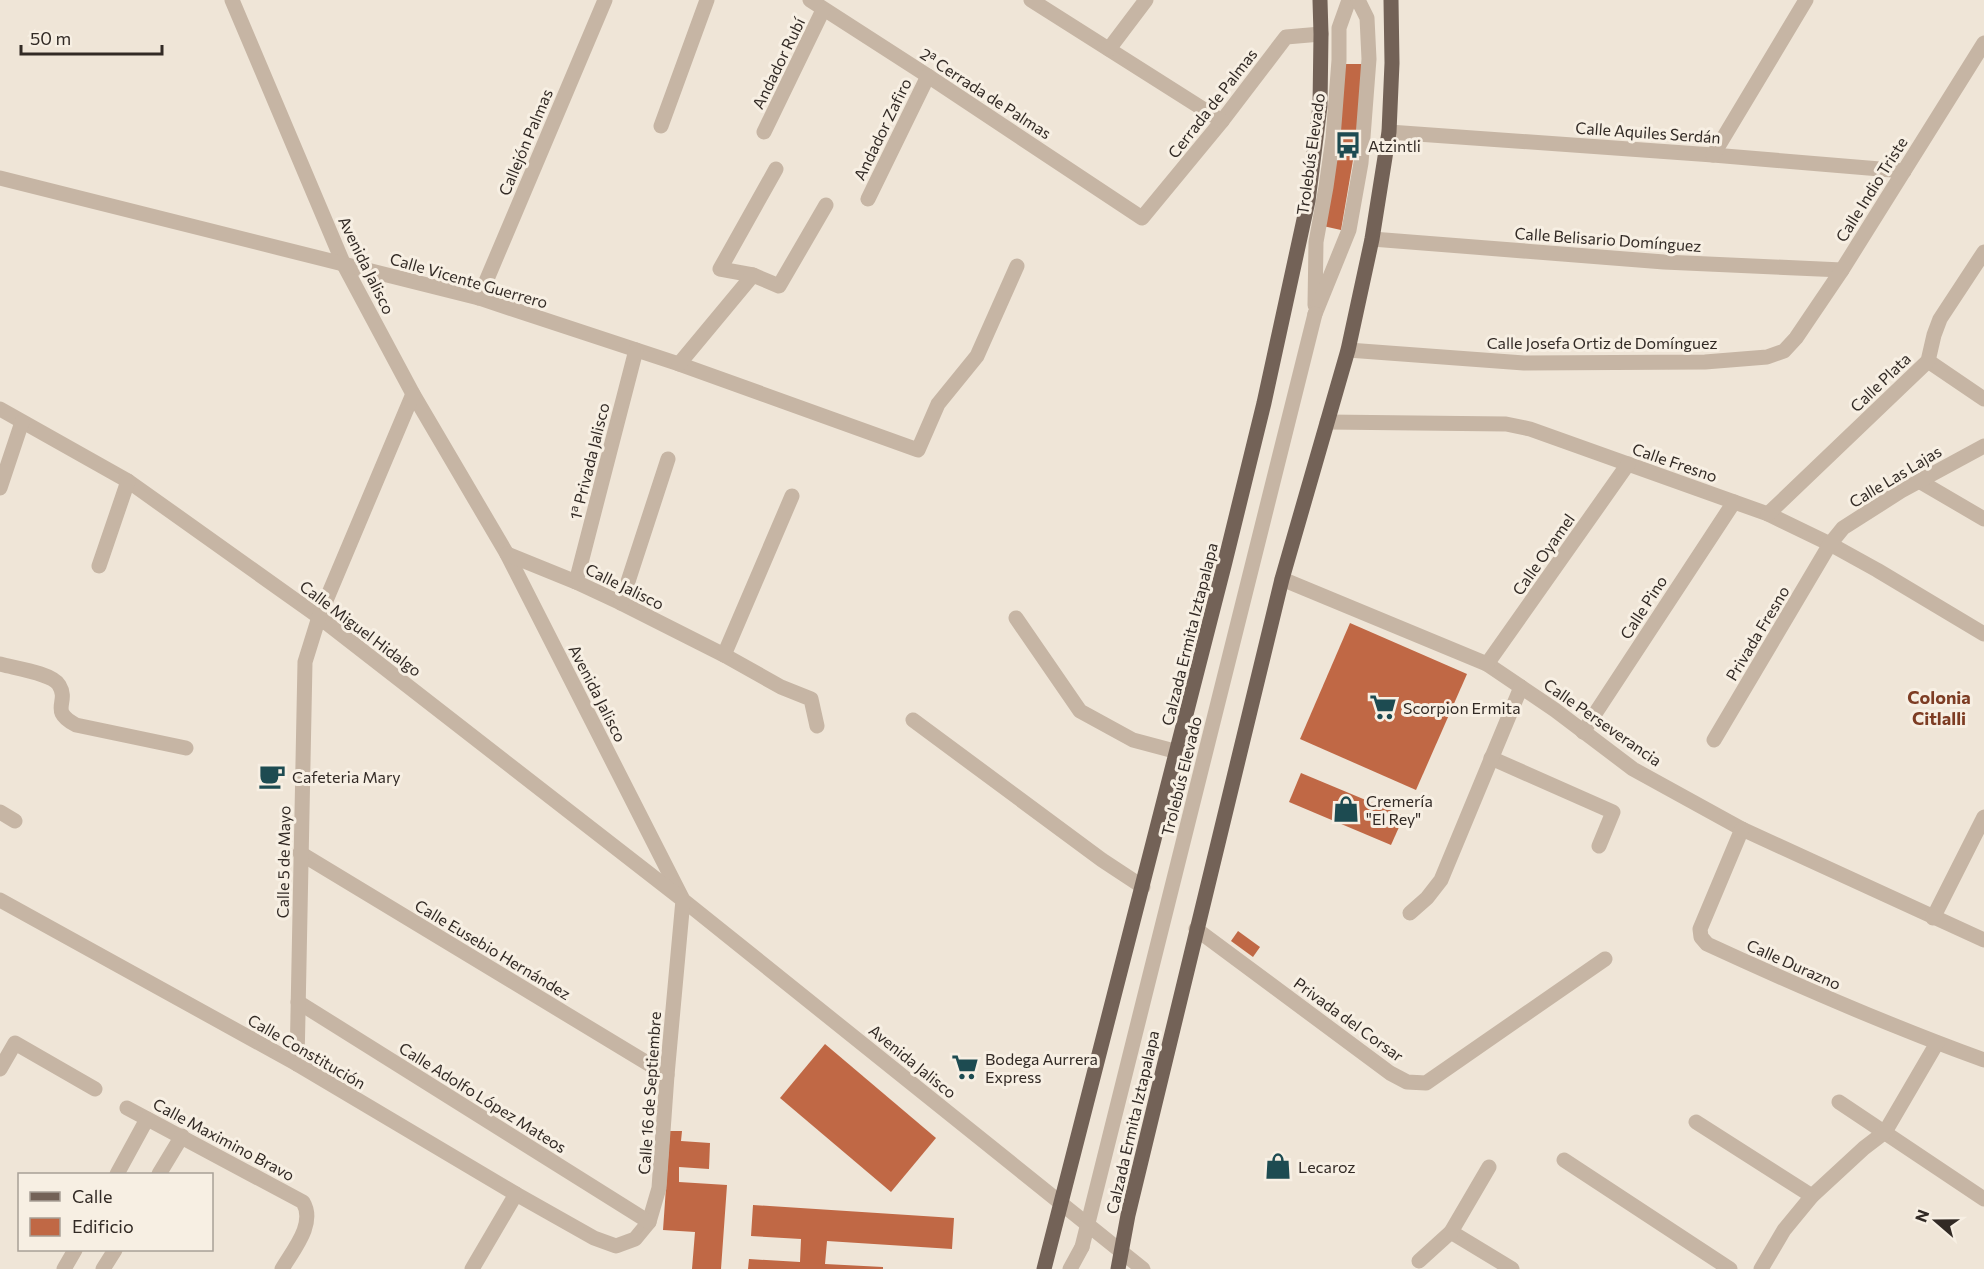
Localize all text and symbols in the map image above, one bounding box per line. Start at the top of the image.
street label: Andador Rubí [748,13,809,112]
scale bar [21,18,162,56]
text: 50 m [30,27,71,49]
street label: 2ª Cerrada de Palmas [917,44,1055,142]
street label: Cerrada de Palmas [1163,44,1261,162]
street label: Andador Zafiro [849,75,915,183]
street label: Callejón Palmas [494,86,556,198]
street label: Trolebús Elevado [1292,92,1328,216]
street label: Calle Aquiles Serdán [1575,117,1721,147]
bus stop icon: Atzintli [1333,130,1363,160]
street label: Calle Indio Triste [1831,133,1911,245]
place label: Atzintli [1368,136,1421,155]
street label: Avenida Jalisco [335,213,399,317]
street label: Calle Belisario Domínguez [1514,223,1702,255]
street label: Calle Vicente Guerrero [388,248,550,312]
street label: Calle Josefa Ortiz de Domínguez [1487,333,1717,352]
street label: Calle Plata [1846,349,1914,415]
street label: 1ª Privada Jalisco [565,401,613,521]
street label: Calle Fresno [1630,439,1720,485]
street label: Calle Las Lajas [1845,441,1945,511]
street label: Calle Oyamel [1508,510,1578,598]
street label: Calzada Ermita Iztapalapa [1157,541,1221,727]
street label: Calle Jalisco [583,559,667,613]
street label: Calle Pino [1615,572,1671,642]
street label: Calle Miguel Hidalgo [296,576,426,680]
street label: Privada Fresno [1721,582,1793,684]
street label: Avenida Jalisco [565,641,631,745]
street label: Calle Perseverancia [1540,674,1666,770]
district label: Colonia Citlalli [1907,686,1971,729]
supermarket icon: Scorpion Ermita [1368,692,1398,722]
place label: Scorpion Ermita [1403,698,1521,717]
street label: Trolebús Elevado [1157,714,1205,838]
cafe icon: Cafeteria Mary [257,761,287,791]
place label: Cafeteria Mary [292,767,401,786]
place label: Cremería "El Rey" [1366,791,1433,828]
shop icon: Cremería "El Rey" [1331,794,1361,824]
street label: Calle 5 de Mayo [273,805,293,919]
street label: Calle Eusebio Hernández [412,895,574,1003]
street label: Calle Durazno [1744,935,1844,993]
street label: Privada del Corsar [1290,973,1408,1066]
street label: Calle Constitución [245,1010,369,1092]
street label: Calle 16 de Septiembre [634,1011,664,1175]
street label: Avenida Jalisco [866,1020,960,1102]
street label: Calzada Ermita Iztapalapa [1102,1028,1162,1216]
street label: Calle Adolfo López Mateos [396,1038,570,1156]
place label: Bodega Aurrera Express [985,1049,1098,1086]
supermarket icon: Bodega Aurrera Express [950,1052,980,1082]
street label: Calle Maximino Bravo [150,1094,298,1184]
shop icon: Lecaroz [1263,1151,1293,1181]
place label: Lecaroz [1298,1157,1356,1176]
legend [18,1173,213,1251]
text: Calle [72,1185,112,1207]
north arrow [1906,1191,1966,1251]
text: N [1910,1207,1932,1225]
text: Edificio [72,1215,134,1237]

